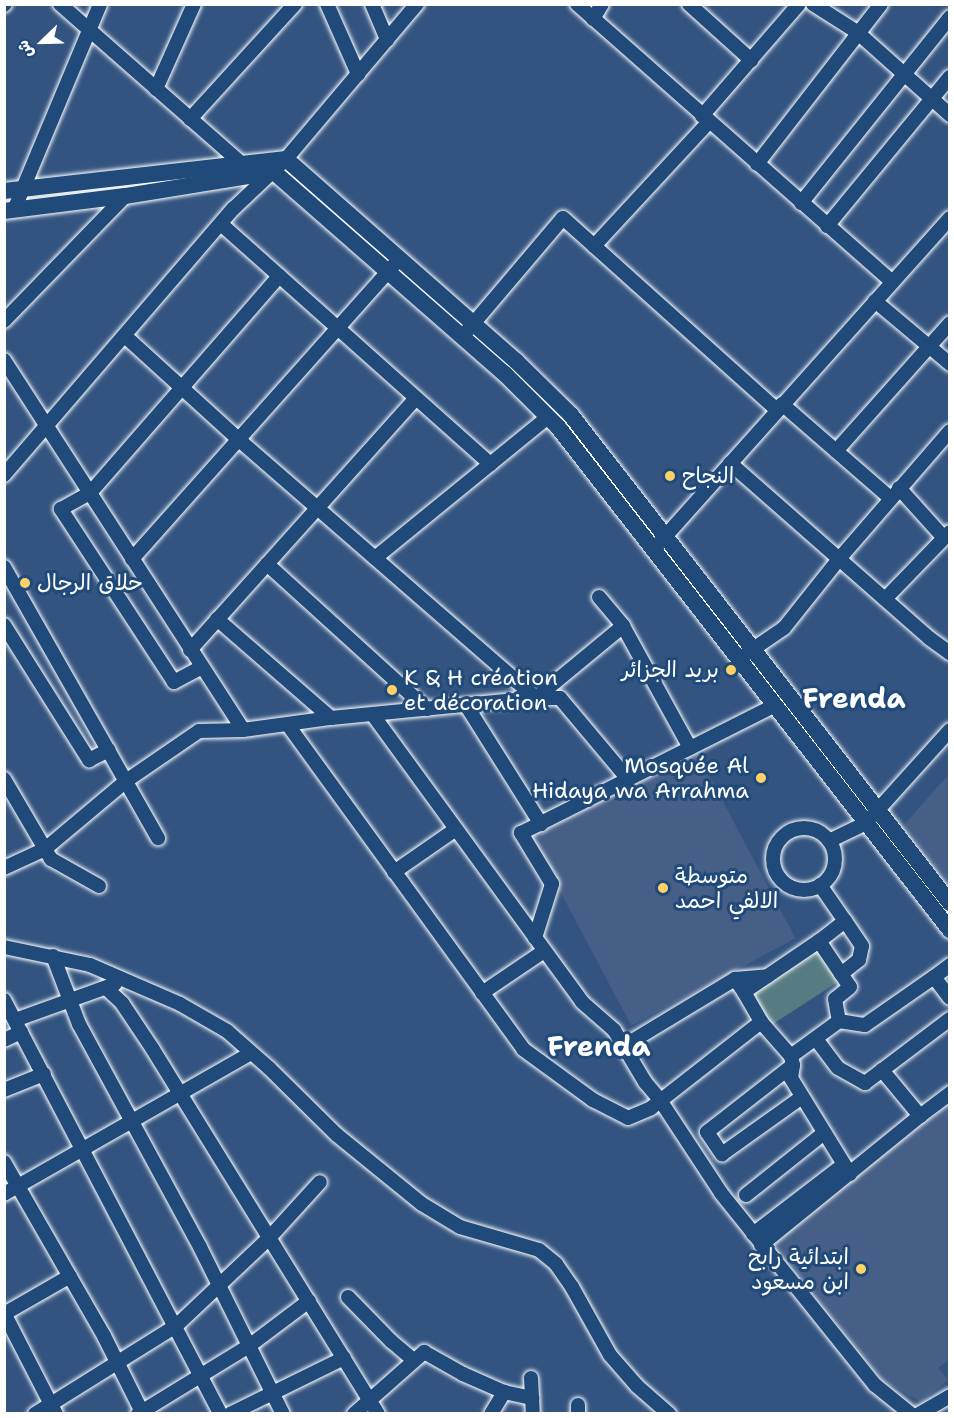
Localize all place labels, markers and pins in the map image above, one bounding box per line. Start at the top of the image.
place label: النجاح [682,463,734,489]
marker: النجاح [663,469,677,483]
place label: حلاق الرجال [37,570,143,596]
marker: حلاق الرجال [18,576,32,590]
place label: بريد الجزائر [622,657,719,683]
marker: بريد الجزائر [724,663,738,677]
place label: K & H création et décoration [404,664,558,716]
marker: K & H création et décoration [385,683,399,697]
place label: Mosquée Al Hidaya wa Arrahma [532,752,749,804]
marker: Mosquée Al Hidaya wa Arrahma [754,771,768,785]
place label: متوسطة الالفي احمد [675,862,778,914]
marker: متوسطة الالفي احمد [656,881,670,895]
place label: ابتدائية رابح ابن مسعود [748,1243,849,1294]
marker: ابتدائية رابح ابن مسعود [854,1262,868,1276]

